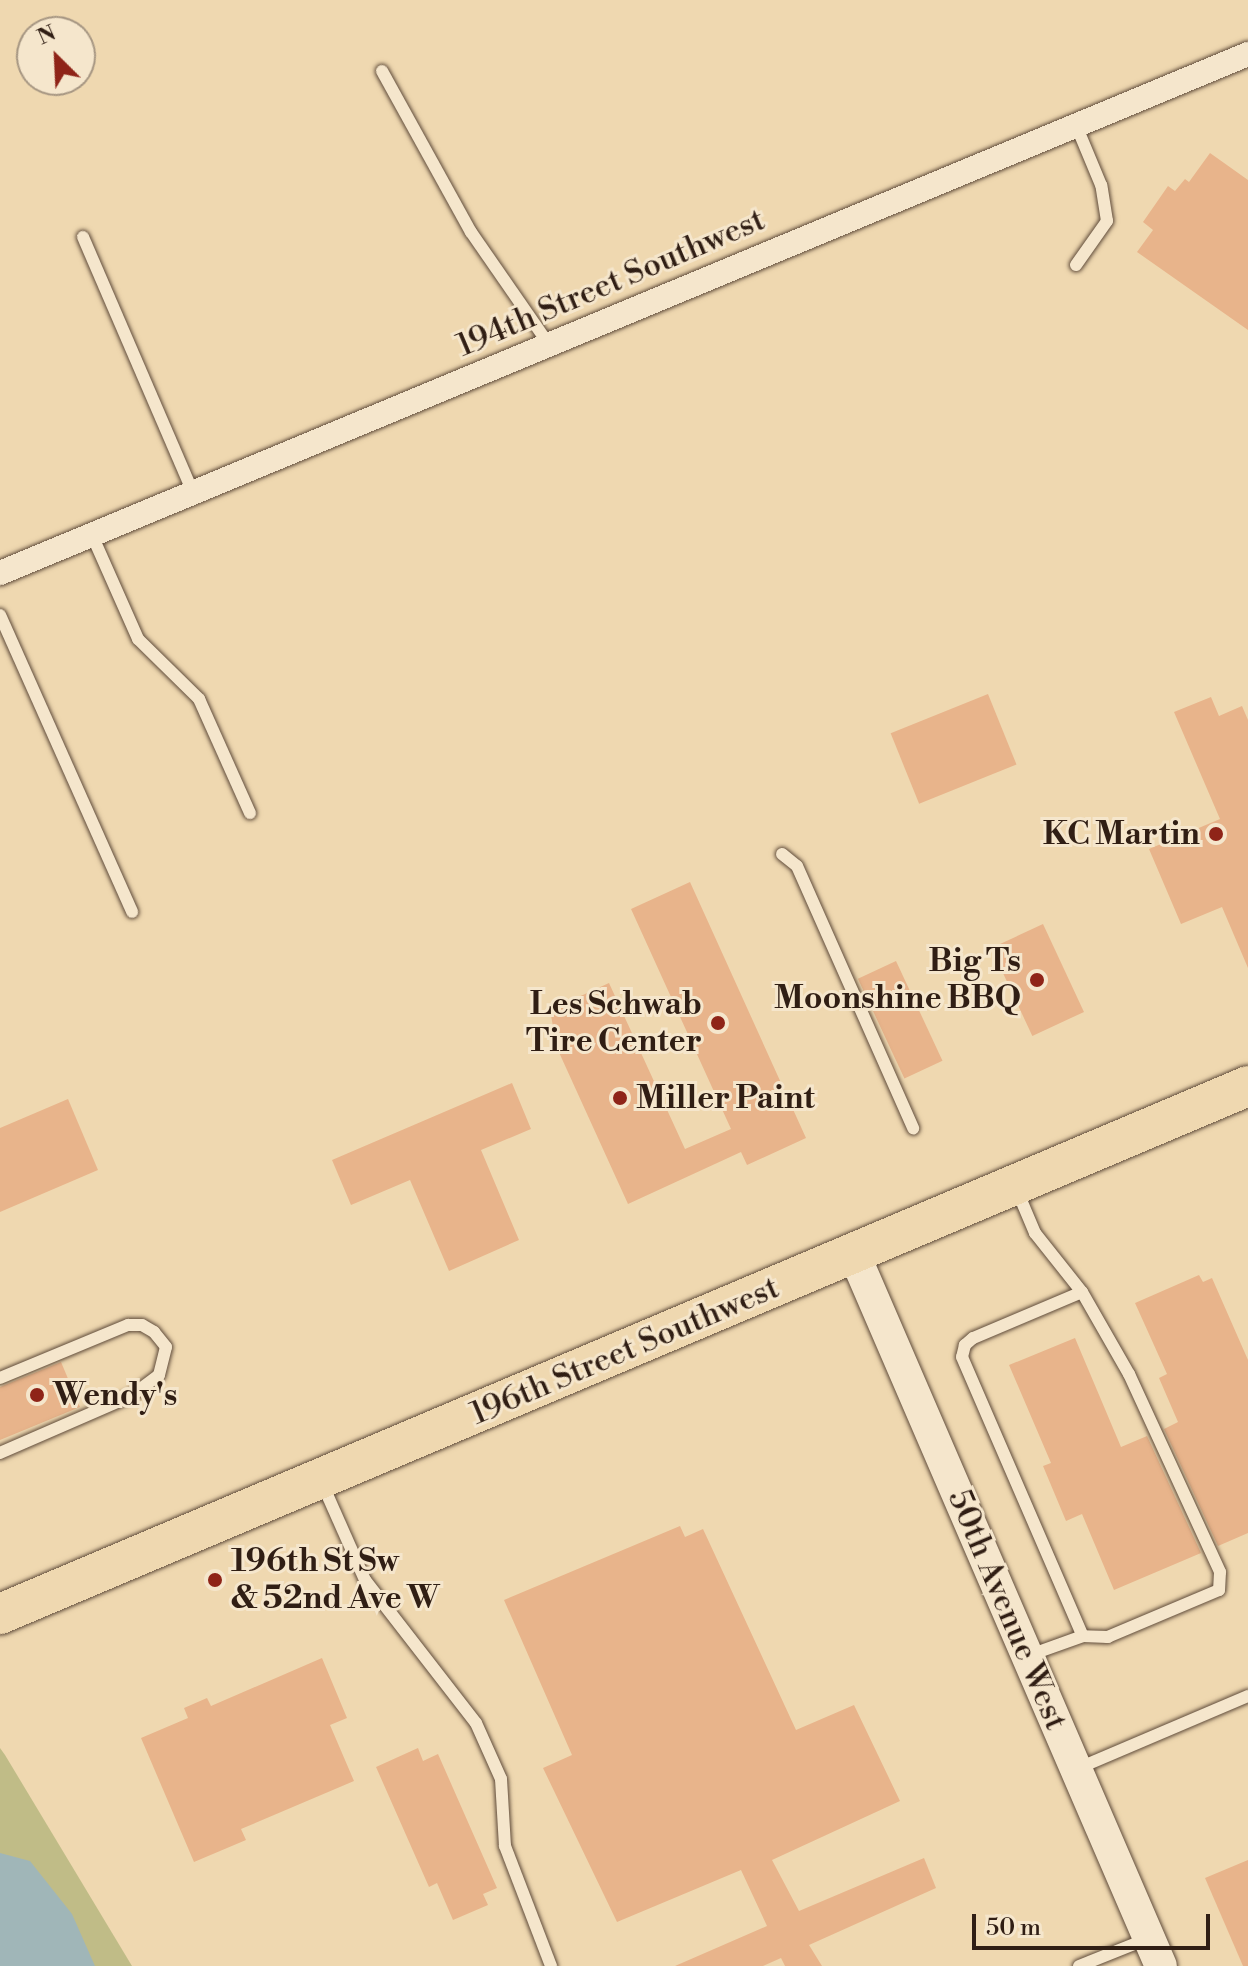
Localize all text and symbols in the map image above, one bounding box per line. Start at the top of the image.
north arrow [16,16,96,96]
text: N [33,20,60,51]
street label: 194th Street Southwest [451,201,771,365]
place label: KC Martin [1043,815,1200,853]
marker: KC Martin [1207,825,1225,843]
place label: Big Ts Moonshine BBQ [774,943,1021,1018]
marker: Big Ts Moonshine BBQ [1028,971,1046,989]
place label: Les Schwab Tire Center [526,986,702,1061]
marker: Les Schwab Tire Center [709,1014,727,1032]
place label: Miller Paint [636,1079,815,1117]
marker: Miller Paint [611,1089,629,1107]
street label: 196th Street Southwest [465,1269,785,1433]
place label: Wendy's [53,1376,178,1414]
marker: Wendy's [28,1386,46,1404]
street label: 50th Avenue West [939,1484,1075,1736]
place label: 196th St Sw & 52nd Ave W [231,1543,440,1618]
marker: 196th St Sw & 52nd Ave W [206,1571,224,1589]
scale bar [976,1898,1214,1948]
text: 50 m [986,1913,1041,1943]

